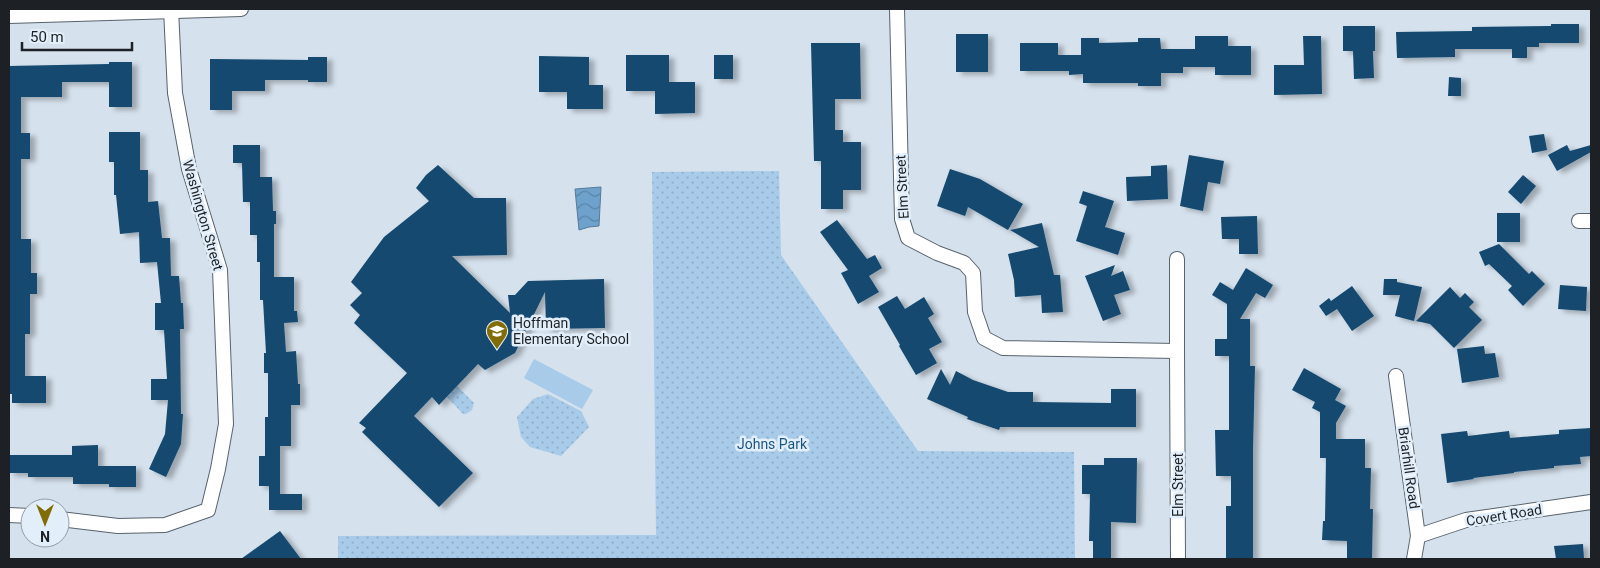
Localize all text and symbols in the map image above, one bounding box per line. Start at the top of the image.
scale bar [22,20,132,52]
text: 50 m [30,28,64,46]
street label: Elm Street [892,154,912,219]
street label: Washington Street [180,158,227,273]
place label: Hoffman Elementary School [513,315,629,347]
school or university icon: Hoffman Elementary School [485,319,509,350]
street label: Briarhill Road [1395,426,1423,510]
park label: Johns Park [737,436,808,452]
street label: Elm Street [1170,453,1186,517]
north arrow [20,498,70,548]
street label: Covert Road [1465,501,1543,529]
text: N [40,528,50,544]

